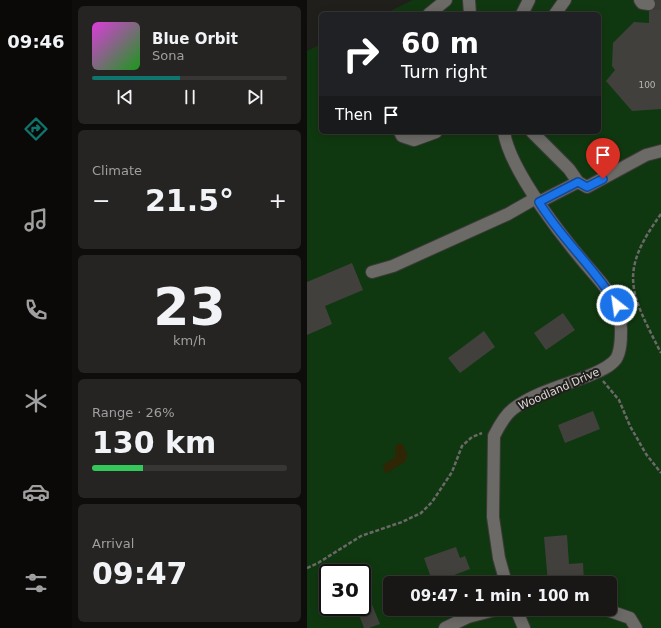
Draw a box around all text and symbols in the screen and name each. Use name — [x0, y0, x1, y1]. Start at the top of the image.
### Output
text: 60 m — [401, 27, 479, 60]
icon: right — [335, 28, 387, 80]
text: Blue Orbit — [152, 30, 238, 48]
text: 09:46 — [7, 31, 65, 52]
text: Sona — [152, 48, 184, 63]
text: Turn right — [401, 61, 487, 82]
house number: 100 — [638, 80, 656, 90]
icon: previous — [114, 86, 136, 108]
icon: pause — [179, 86, 201, 108]
icon: next — [244, 86, 266, 108]
icon: arrive — [380, 104, 402, 126]
text: Then — [335, 106, 372, 124]
icon: directions — [22, 115, 50, 143]
pin — [586, 138, 620, 179]
icon: arrive — [592, 144, 614, 166]
text: Climate — [92, 163, 142, 178]
text: 21.5° — [145, 183, 234, 218]
text: − — [92, 188, 110, 213]
text: + — [269, 188, 287, 213]
icon: music — [22, 206, 50, 234]
text: 23 — [153, 277, 226, 337]
position arrow — [596, 284, 638, 326]
icon: phone — [22, 296, 50, 324]
text: km/h — [173, 333, 206, 348]
street label: Woodland Drive — [517, 365, 602, 413]
icon: climate — [22, 387, 50, 415]
text: Range · 26% — [92, 405, 175, 420]
text: 130 km — [92, 425, 216, 460]
icon: car — [22, 478, 50, 506]
text: Arrival — [92, 536, 134, 551]
text: 09:47 — [92, 556, 188, 591]
speed limit sign: 30 — [319, 564, 371, 616]
icon: filters — [22, 569, 50, 597]
text: 09:47 · 1 min · 100 m — [410, 587, 590, 605]

